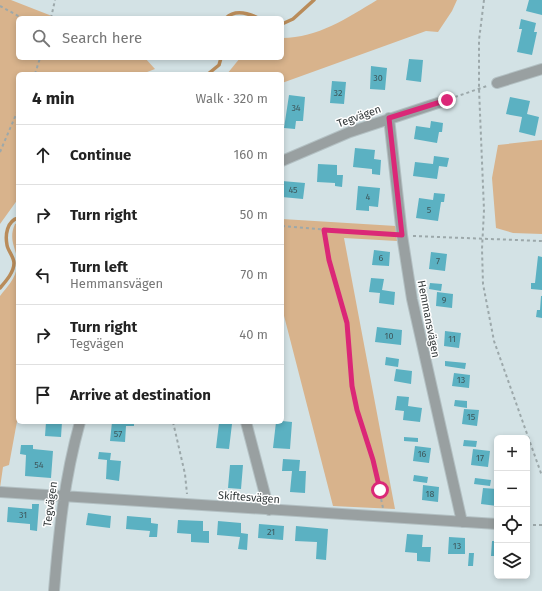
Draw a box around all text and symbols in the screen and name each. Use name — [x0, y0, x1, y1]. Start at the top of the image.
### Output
search box — [16, 16, 284, 60]
icon: search — [30, 27, 52, 49]
text: Search here — [62, 29, 142, 47]
house number: 30 — [373, 73, 383, 83]
text: 4 min — [32, 88, 75, 109]
house number: 32 — [334, 88, 342, 98]
text: Walk · 320 m — [196, 91, 268, 106]
route end — [438, 91, 456, 109]
house number: 34 — [291, 103, 301, 113]
street label: Tegvägen — [335, 103, 383, 130]
icon: ahead — [32, 144, 54, 166]
text: Continue — [70, 146, 131, 164]
text: 160 m — [234, 147, 268, 162]
house number: 45 — [288, 185, 298, 195]
house number: 4 — [366, 192, 371, 202]
icon: right — [32, 204, 54, 226]
house number: 5 — [427, 205, 432, 215]
text: Turn right — [70, 206, 137, 224]
text: 50 m — [240, 207, 268, 222]
house number: 6 — [379, 253, 384, 263]
house number: 7 — [436, 256, 440, 266]
text: Turn left — [70, 258, 128, 276]
icon: left — [32, 264, 54, 286]
text: 70 m — [241, 267, 268, 282]
text: Hemmansvägen — [70, 276, 163, 291]
street label: Hemmansvägen — [415, 279, 442, 359]
house number: 9 — [442, 295, 447, 305]
text: Turn right — [70, 318, 137, 336]
icon: right — [32, 324, 54, 346]
text: 40 m — [239, 327, 268, 342]
house number: 10 — [385, 331, 393, 341]
house number: 11 — [448, 334, 456, 344]
text: Tegvägen — [70, 336, 124, 351]
house number: 13 — [457, 375, 465, 385]
icon: arrive — [32, 384, 54, 406]
text: Arrive at destination — [70, 386, 211, 404]
house number: 15 — [467, 412, 476, 422]
house number: 57 — [114, 429, 122, 439]
map controls — [494, 435, 530, 579]
button: + — [494, 435, 530, 471]
house number: 16 — [418, 449, 427, 459]
house number: 17 — [476, 453, 484, 463]
house number: 54 — [34, 460, 44, 470]
button: − — [494, 471, 530, 507]
street label: Tegvägen — [41, 480, 60, 528]
route start — [371, 481, 389, 499]
street label: Skiftesvägen — [217, 489, 280, 506]
house number: 18 — [426, 489, 434, 499]
button: locate — [494, 507, 530, 543]
house number: 31 — [19, 510, 27, 520]
house number: 21 — [267, 527, 275, 537]
house number: 13 — [453, 541, 461, 551]
button: layers — [494, 543, 530, 579]

